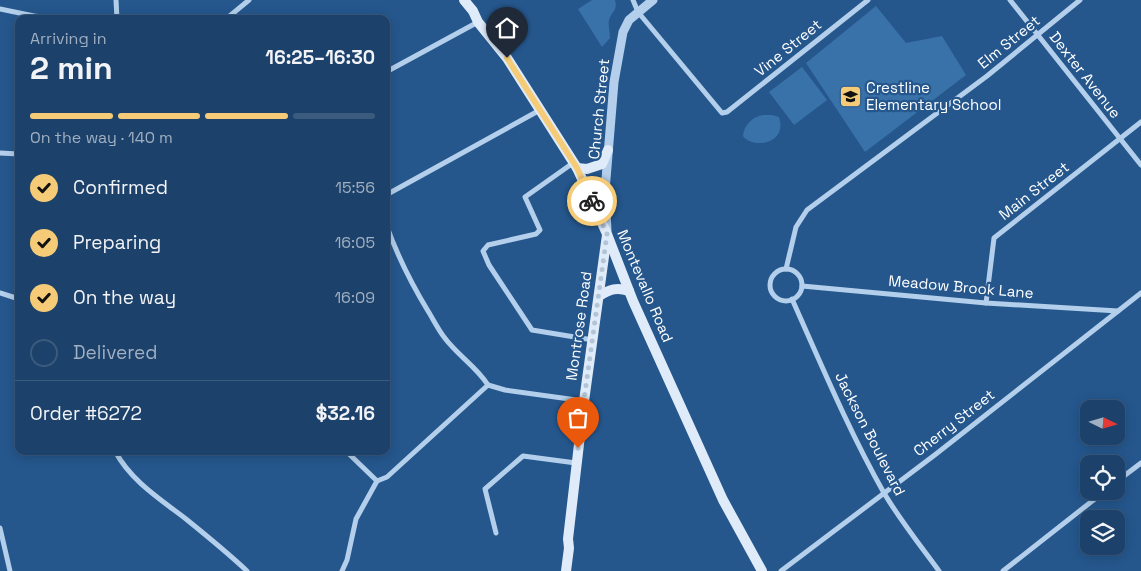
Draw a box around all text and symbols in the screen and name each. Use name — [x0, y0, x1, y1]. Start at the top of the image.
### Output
pin — [486, 7, 528, 58]
street label: Elm Street — [974, 11, 1044, 73]
icon: home — [493, 14, 521, 42]
street label: Vine Street — [750, 15, 825, 80]
street label: Dexter Avenue — [1046, 27, 1125, 122]
text: Arriving in — [30, 28, 107, 49]
text: 16:25–16:30 — [265, 45, 375, 70]
text: 2 min — [30, 48, 113, 88]
street label: Church Street — [584, 58, 613, 160]
place label: Crestline Elementary School — [866, 78, 1002, 114]
school or university icon: Crestline Elementary School — [838, 85, 862, 109]
text: On the way · 140 m — [30, 127, 173, 148]
street label: Main Street — [995, 157, 1073, 224]
icon: check — [30, 174, 58, 202]
text: Confirmed — [73, 175, 168, 200]
courier — [567, 176, 617, 226]
text: 15:56 — [335, 177, 375, 198]
icon: bike — [578, 187, 606, 215]
street label: Montevallo Road — [613, 227, 678, 345]
icon: check — [30, 229, 58, 257]
text: Preparing — [73, 230, 161, 255]
text: 16:05 — [335, 232, 375, 253]
street label: Montrose Road — [561, 270, 596, 382]
street label: Meadow Brook Lane — [888, 271, 1035, 302]
icon: check — [30, 284, 58, 312]
text: On the way — [73, 285, 176, 310]
text: 16:09 — [334, 287, 375, 308]
text: Delivered — [73, 340, 158, 365]
street label: Jackson Boulevard — [831, 369, 910, 499]
street label: Cherry Street — [909, 385, 998, 460]
pin — [557, 397, 599, 448]
north arrow — [1080, 400, 1125, 445]
map controls — [1080, 400, 1125, 555]
text: Order #6272 — [30, 401, 142, 426]
text: $32.16 — [316, 401, 375, 426]
icon: bag — [564, 404, 592, 432]
button: locate — [1080, 455, 1125, 500]
button: layers — [1080, 510, 1125, 555]

